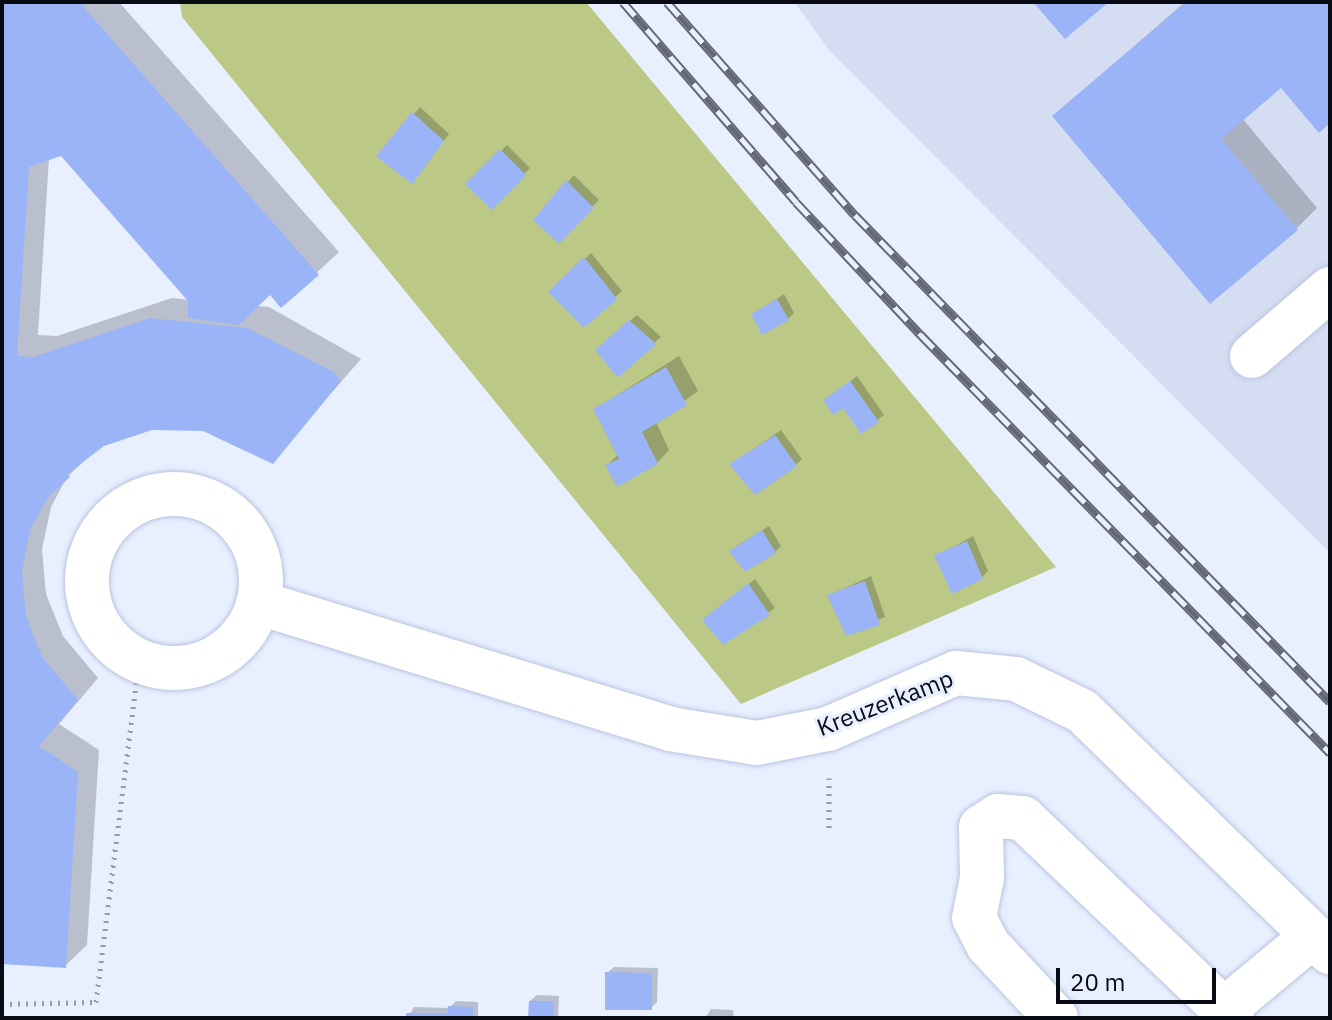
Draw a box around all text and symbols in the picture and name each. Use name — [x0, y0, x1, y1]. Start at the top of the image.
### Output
street label: Kreuzerkamp — [813, 664, 957, 742]
scale bar — [1060, 952, 1220, 1002]
text: 20 m — [1070, 966, 1125, 998]

